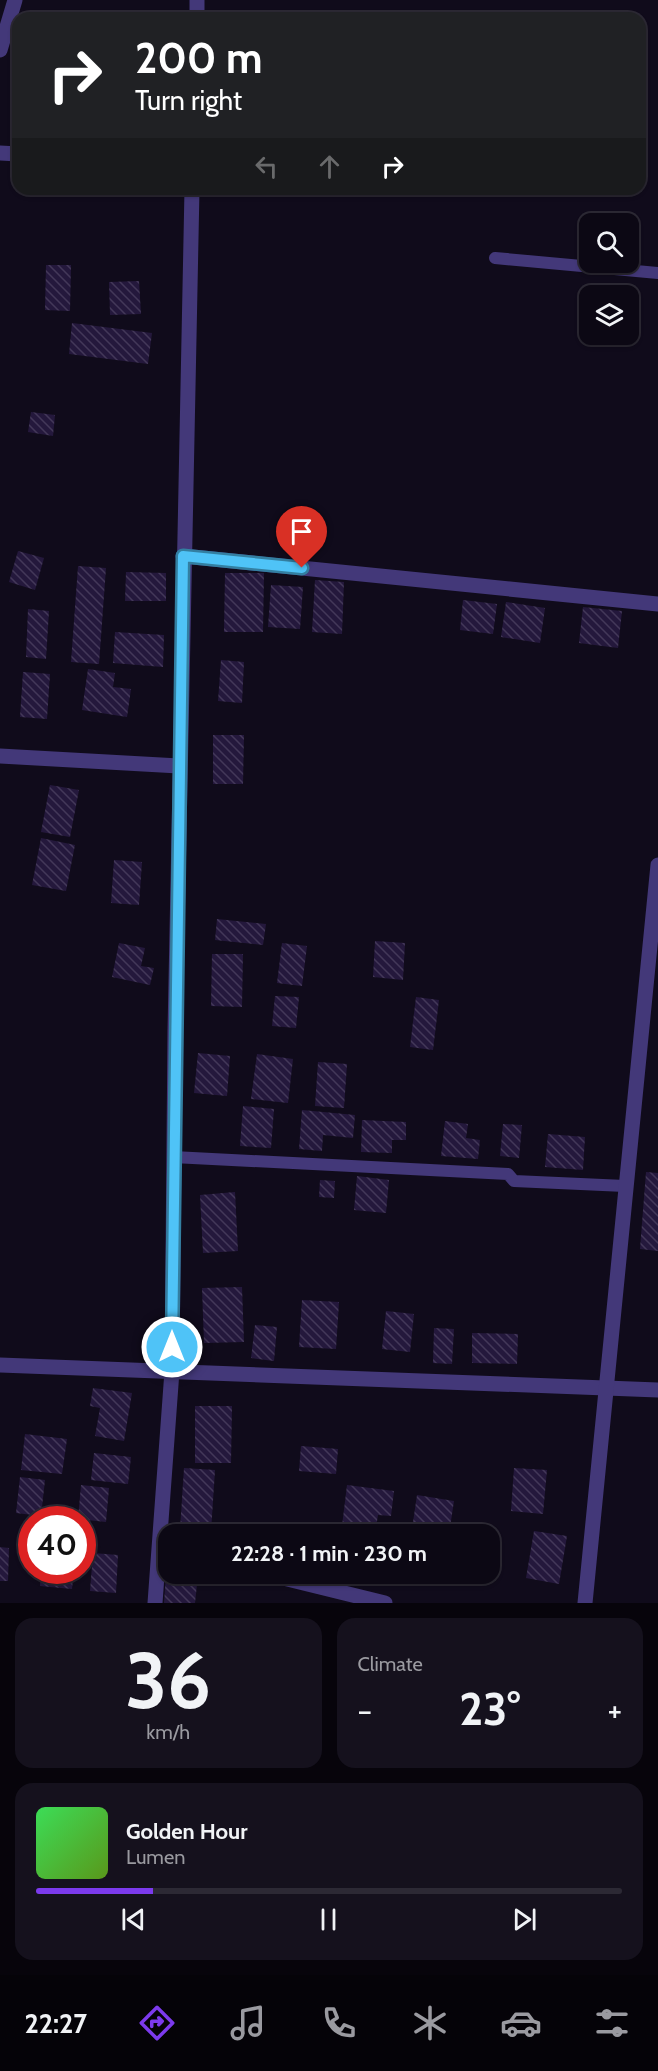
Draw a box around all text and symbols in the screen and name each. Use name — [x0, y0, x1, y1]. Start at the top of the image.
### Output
text: 200 m — [135, 32, 262, 84]
icon: right — [36, 36, 114, 114]
text: Turn right — [135, 84, 242, 117]
icon: left — [250, 150, 283, 183]
icon: ahead — [313, 150, 346, 183]
icon: right — [376, 150, 409, 183]
map controls — [579, 213, 639, 345]
button: search — [579, 213, 639, 273]
button: layers — [579, 285, 639, 345]
pin — [276, 506, 327, 568]
icon: arrive — [285, 515, 318, 548]
position arrow — [140, 1315, 204, 1379]
speed limit sign: 40 — [18, 1506, 96, 1584]
text: 22:28 · 1 min · 230 m — [231, 1540, 427, 1567]
text: 36 — [125, 1633, 211, 1728]
text: Climate — [358, 1652, 423, 1676]
text: 23° — [459, 1682, 520, 1736]
text: − — [358, 1690, 372, 1730]
text: + — [607, 1690, 622, 1730]
text: km/h — [146, 1720, 190, 1744]
text: Golden Hour — [126, 1818, 247, 1845]
text: Lumen — [126, 1845, 185, 1869]
icon: previous — [117, 1903, 150, 1936]
icon: pause — [312, 1903, 345, 1936]
icon: next — [508, 1903, 541, 1936]
icon: directions — [136, 2002, 178, 2044]
icon: music — [227, 2002, 269, 2044]
icon: phone — [318, 2002, 360, 2044]
icon: climate — [409, 2002, 451, 2044]
icon: car — [500, 2002, 542, 2044]
icon: filters — [591, 2002, 633, 2044]
text: 22:27 — [25, 2007, 87, 2040]

